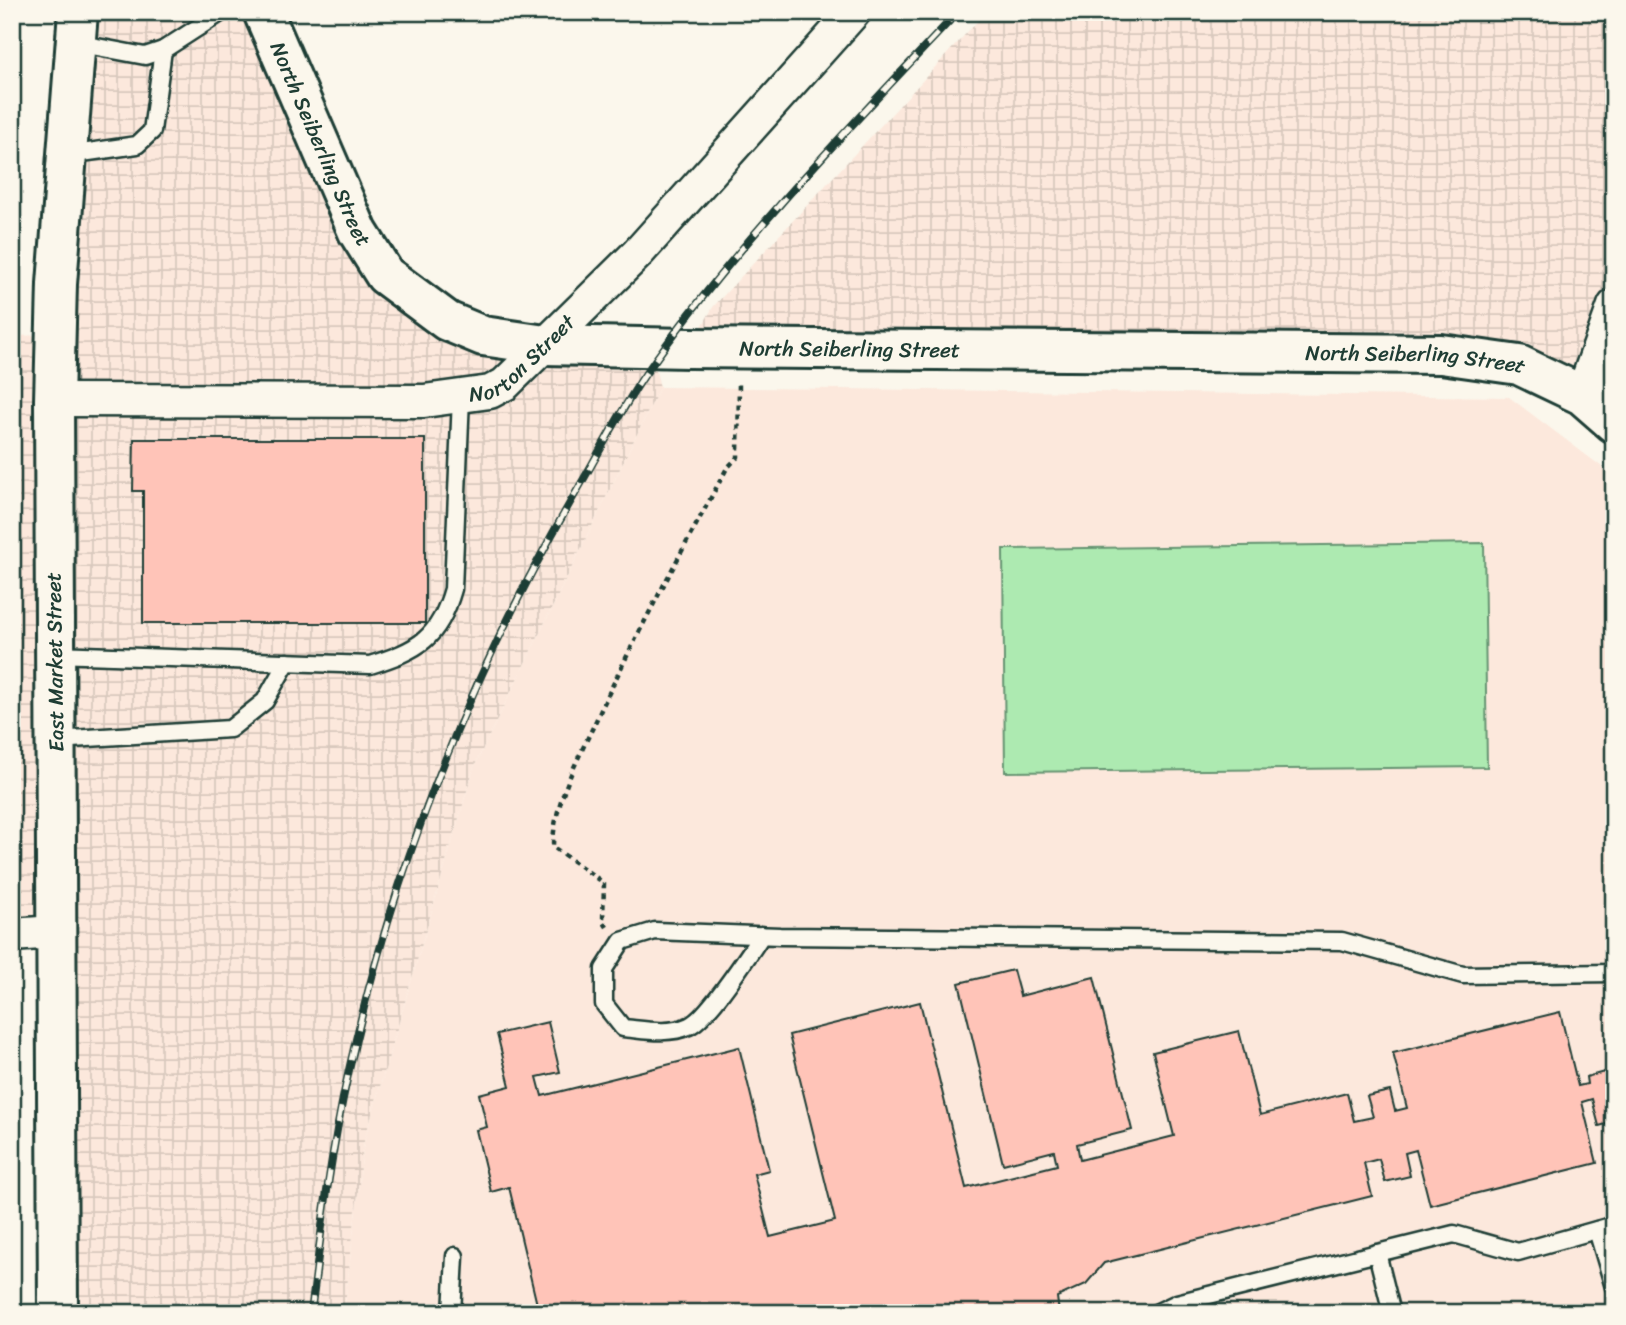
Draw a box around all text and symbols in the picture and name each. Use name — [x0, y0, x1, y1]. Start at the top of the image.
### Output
street label: North Seiberling Street — [259, 35, 382, 255]
street label: Norton Street — [467, 304, 586, 414]
street label: North Seiberling Street — [739, 329, 960, 369]
street label: North Seiberling Street — [1305, 334, 1533, 385]
street label: East Market Street — [34, 572, 76, 752]

